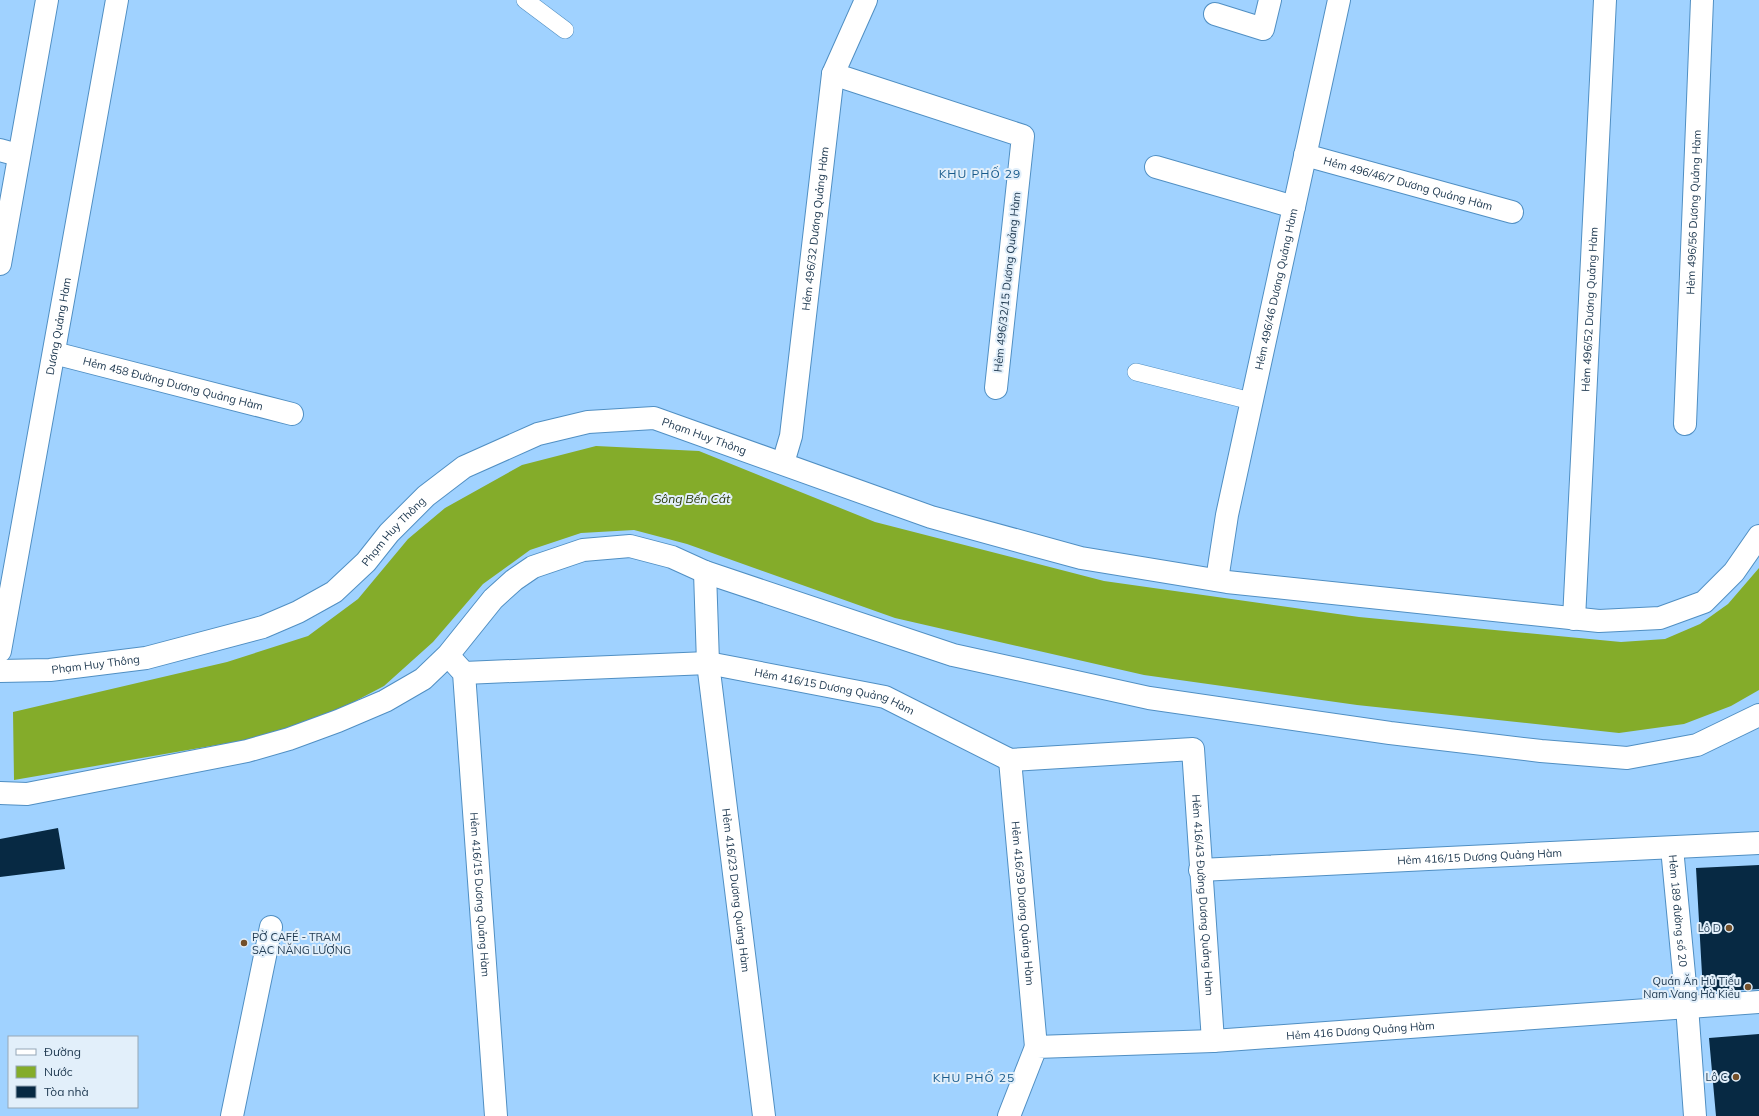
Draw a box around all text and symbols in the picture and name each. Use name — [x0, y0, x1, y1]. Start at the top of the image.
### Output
street label: Hẻm 496/56 Dương Quảng Hàm — [1683, 129, 1704, 295]
street label: Hẻm 496/32 Dương Quảng Hàm — [799, 146, 832, 311]
street label: Hẻm 496/46/7 Dương Quảng Hàm — [1322, 153, 1494, 213]
district label: KHU PHỐ 29 — [939, 166, 1021, 181]
street label: Hẻm 496/32/15 Dương Quảng Hàm — [991, 191, 1023, 373]
street label: Hẻm 496/46 Dương Quảng Hàm — [1252, 207, 1301, 371]
street label: Hẻm 496/52 Dương Quảng Hàm — [1578, 227, 1601, 392]
street label: Dương Quảng Hàm — [43, 276, 74, 376]
street label: Hẻm 458 Đường Dương Quảng Hàm — [82, 354, 265, 413]
street label: Phạm Huy Thông — [660, 414, 748, 457]
water label: Sông Bến Cát — [654, 491, 731, 506]
street label: Phạm Huy Thông — [358, 494, 428, 569]
street label: Phạm Huy Thông — [51, 652, 141, 677]
street label: Hẻm 416/15 Dương Quảng Hàm — [753, 665, 917, 718]
street label: Hẻm 416/43 Đường Dương Quảng Hàm — [1189, 794, 1217, 996]
street label: Hẻm 416/23 Dương Quảng Hàm — [719, 807, 753, 973]
street label: Hẻm 416/15 Dương Quảng Hàm — [467, 812, 493, 977]
street label: Hẻm 416/39 Dương Quảng Hàm — [1009, 821, 1037, 986]
street label: Hẻm 416/15 Dương Quảng Hàm — [1397, 846, 1562, 867]
street label: Hẻm 189 đường số 20 — [1666, 854, 1690, 968]
place label: Lô D — [1698, 921, 1721, 935]
marker: Lô D — [1724, 923, 1734, 933]
place label: PỜ CAFÉ - TRẠM SẠC NĂNG LƯỢNG — [252, 930, 351, 957]
marker: PỜ CAFÉ - TRẠM SẠC NĂNG LƯỢNG — [239, 938, 249, 948]
place label: Quán Ăn Hủ Tiếu Nam Vang Hà Kiều — [1643, 973, 1740, 1001]
marker: Quán Ăn Hủ Tiếu Nam Vang Hà Kiều — [1743, 982, 1753, 992]
street label: Hẻm 416 Dương Quảng Hàm — [1286, 1018, 1435, 1043]
legend — [8, 1036, 138, 1108]
text: Đường — [44, 1044, 81, 1059]
text: Nước — [44, 1064, 73, 1079]
district label: KHU PHỐ 25 — [933, 1070, 1015, 1085]
place label: Lô C — [1705, 1070, 1728, 1084]
marker: Lô C — [1731, 1072, 1741, 1082]
text: Tòa nhà — [44, 1084, 89, 1099]

